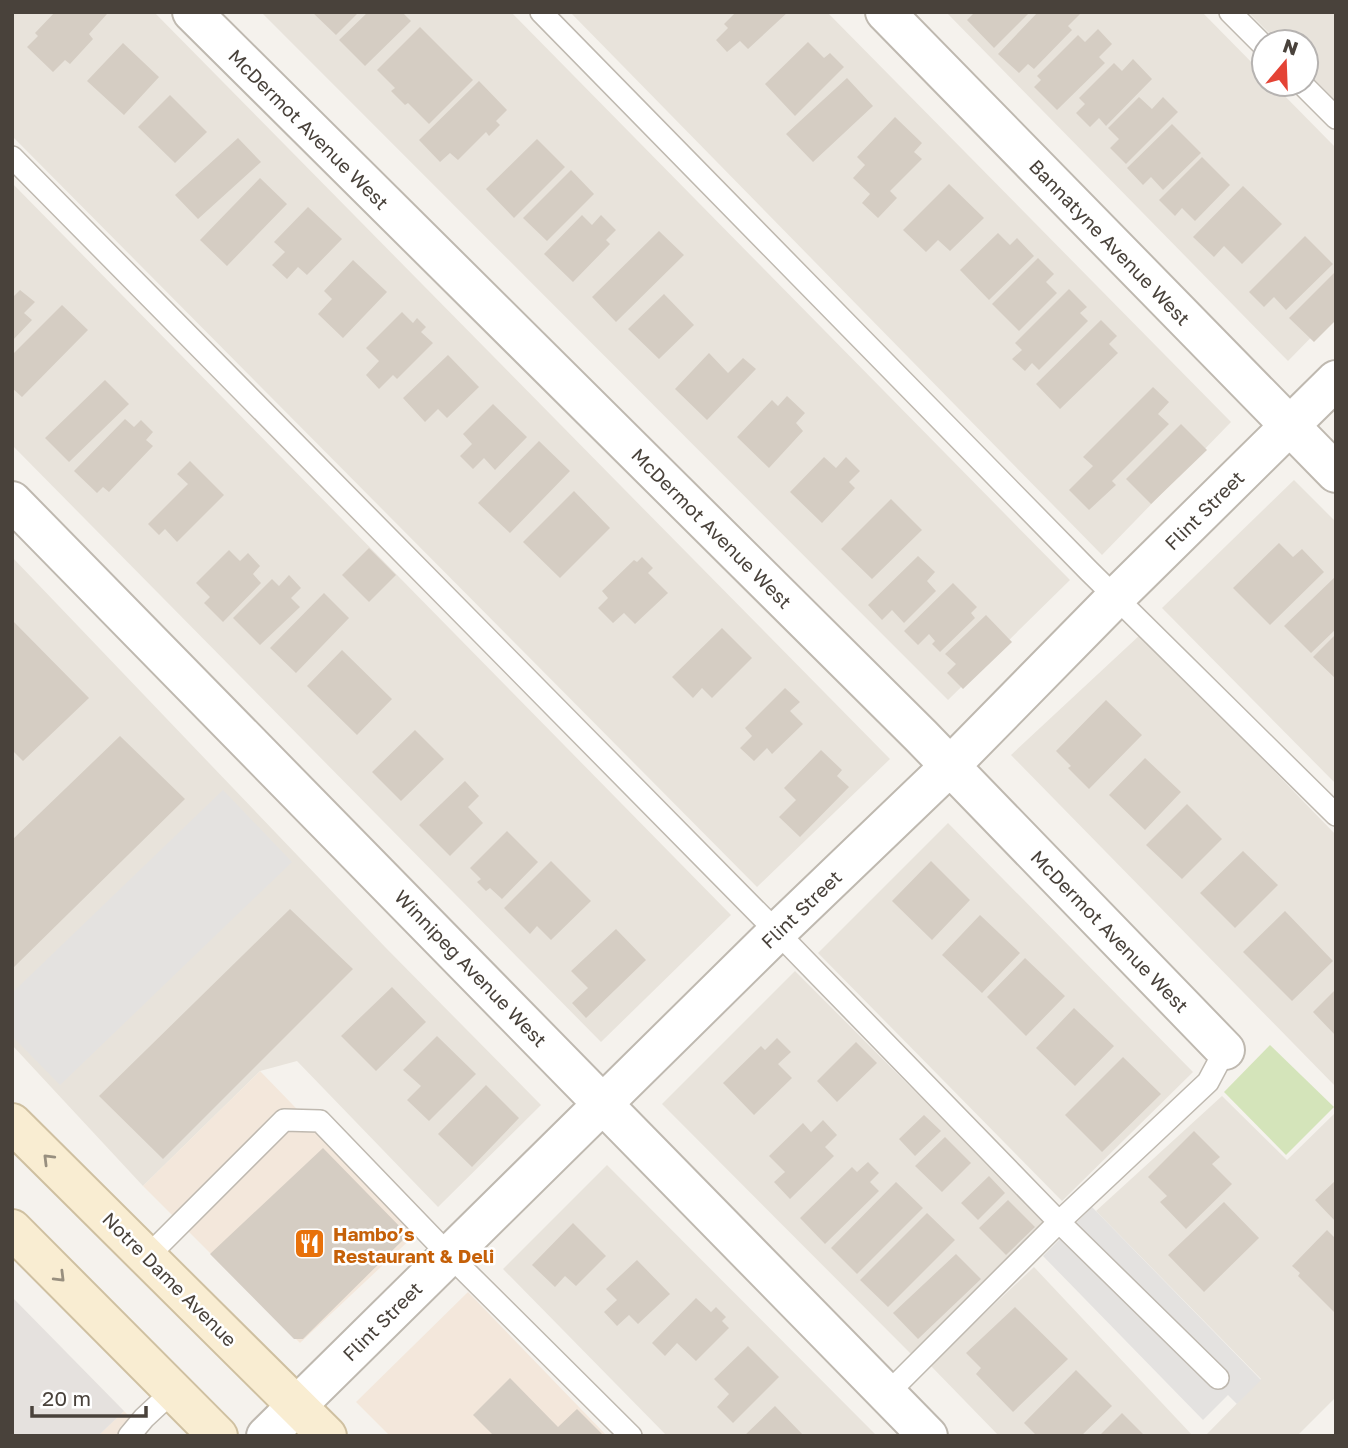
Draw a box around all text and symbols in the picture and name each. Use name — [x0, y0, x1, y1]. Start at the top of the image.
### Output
north arrow — [1250, 28, 1320, 98]
text: N — [1280, 33, 1301, 60]
street label: McDermot Avenue West — [224, 44, 394, 214]
street label: Bannatyne Avenue West — [1025, 154, 1195, 330]
street label: McDermot Avenue West — [627, 443, 797, 613]
street label: Flint Street — [1160, 466, 1248, 554]
street label: McDermot Avenue West — [1026, 845, 1194, 1017]
street label: Flint Street — [756, 865, 846, 953]
street label: Winnipeg Avenue West — [390, 885, 552, 1051]
one-way arrow — [43, 1154, 56, 1167]
street label: Notre Dame Avenue — [98, 1207, 242, 1351]
place label: Hambo’s Restaurant & Deli — [333, 1222, 494, 1267]
restaurant icon: Hambo’s Restaurant & Deli — [293, 1227, 327, 1261]
one-way arrow — [52, 1269, 65, 1282]
street label: Flint Street — [338, 1277, 426, 1365]
scale bar — [32, 1374, 145, 1418]
text: 20 m — [42, 1385, 91, 1411]

